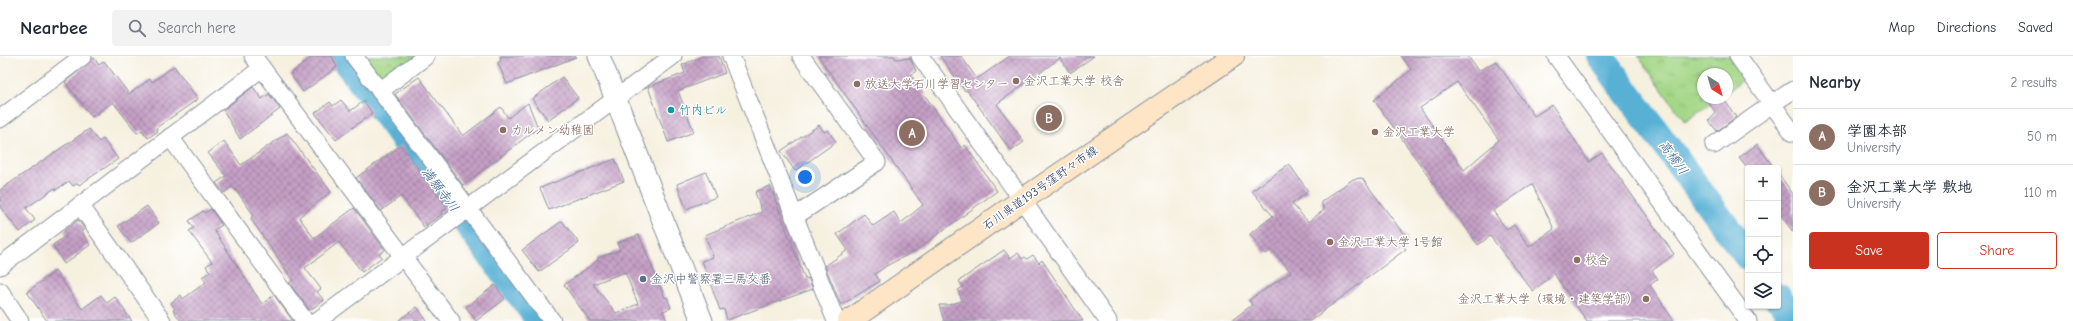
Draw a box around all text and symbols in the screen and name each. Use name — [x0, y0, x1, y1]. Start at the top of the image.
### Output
search box — [112, 10, 392, 46]
text: Nearbee — [20, 17, 88, 39]
icon: search — [126, 17, 148, 39]
text: Search here — [158, 19, 236, 37]
text: Map — [1888, 19, 1915, 36]
text: Directions — [1937, 19, 1996, 36]
text: Saved — [2018, 19, 2053, 36]
north arrow — [1697, 68, 1733, 104]
text: Nearby — [1809, 73, 1860, 92]
place label: 金沢工業大学 校舎 — [1024, 74, 1124, 88]
text: 2 results — [2010, 75, 2057, 90]
marker: 金沢工業大学 校舎 — [1011, 76, 1021, 86]
place label: 放送大学石川学習センター — [865, 77, 1009, 91]
marker: 放送大学石川学習センター — [852, 79, 862, 89]
place label: 竹内ビル — [679, 103, 727, 117]
pin: B — [1036, 103, 1062, 133]
marker: 竹内ビル — [666, 105, 676, 115]
pin: A — [899, 118, 925, 148]
text: 学園本部 — [1847, 122, 1907, 140]
place label: カルメン幼稚園 — [511, 123, 595, 137]
marker: カルメン幼稚園 — [498, 125, 508, 135]
place label: 金沢工業大学 — [1383, 125, 1455, 139]
marker: 金沢工業大学 — [1370, 127, 1380, 137]
text: A — [1818, 129, 1826, 144]
text: 50 m — [2027, 129, 2057, 144]
water label: 高橋川 — [1656, 137, 1691, 177]
text: University — [1847, 140, 1901, 155]
street label: 石川県道193号窪野々市線 — [980, 143, 1100, 233]
water label: 満願寺川 — [419, 164, 462, 215]
map controls — [1745, 165, 1781, 309]
button: + — [1745, 165, 1781, 201]
your location — [795, 167, 815, 187]
text: 金沢工業大学 敷地 — [1847, 178, 1972, 196]
text: B — [1818, 185, 1826, 200]
text: 110 m — [2024, 185, 2057, 200]
text: University — [1847, 196, 1901, 211]
button: − — [1745, 201, 1781, 237]
button: Save — [1809, 232, 1929, 269]
button: Share — [1937, 232, 2057, 269]
place label: 金沢工業大学 1号館 — [1338, 235, 1443, 249]
marker: 金沢工業大学 1号館 — [1325, 237, 1335, 247]
button: locate — [1745, 237, 1781, 273]
place label: 校舎 — [1585, 253, 1609, 267]
marker: 校舎 — [1572, 255, 1582, 265]
place label: 金沢中警察署三馬交番 — [651, 272, 771, 286]
button: layers — [1745, 273, 1781, 309]
marker: 金沢中警察署三馬交番 — [638, 274, 648, 284]
place label: 金沢工業大学（環境・建築学部） — [1458, 292, 1638, 306]
marker: 金沢工業大学（環境・建築学部） — [1641, 294, 1651, 304]

